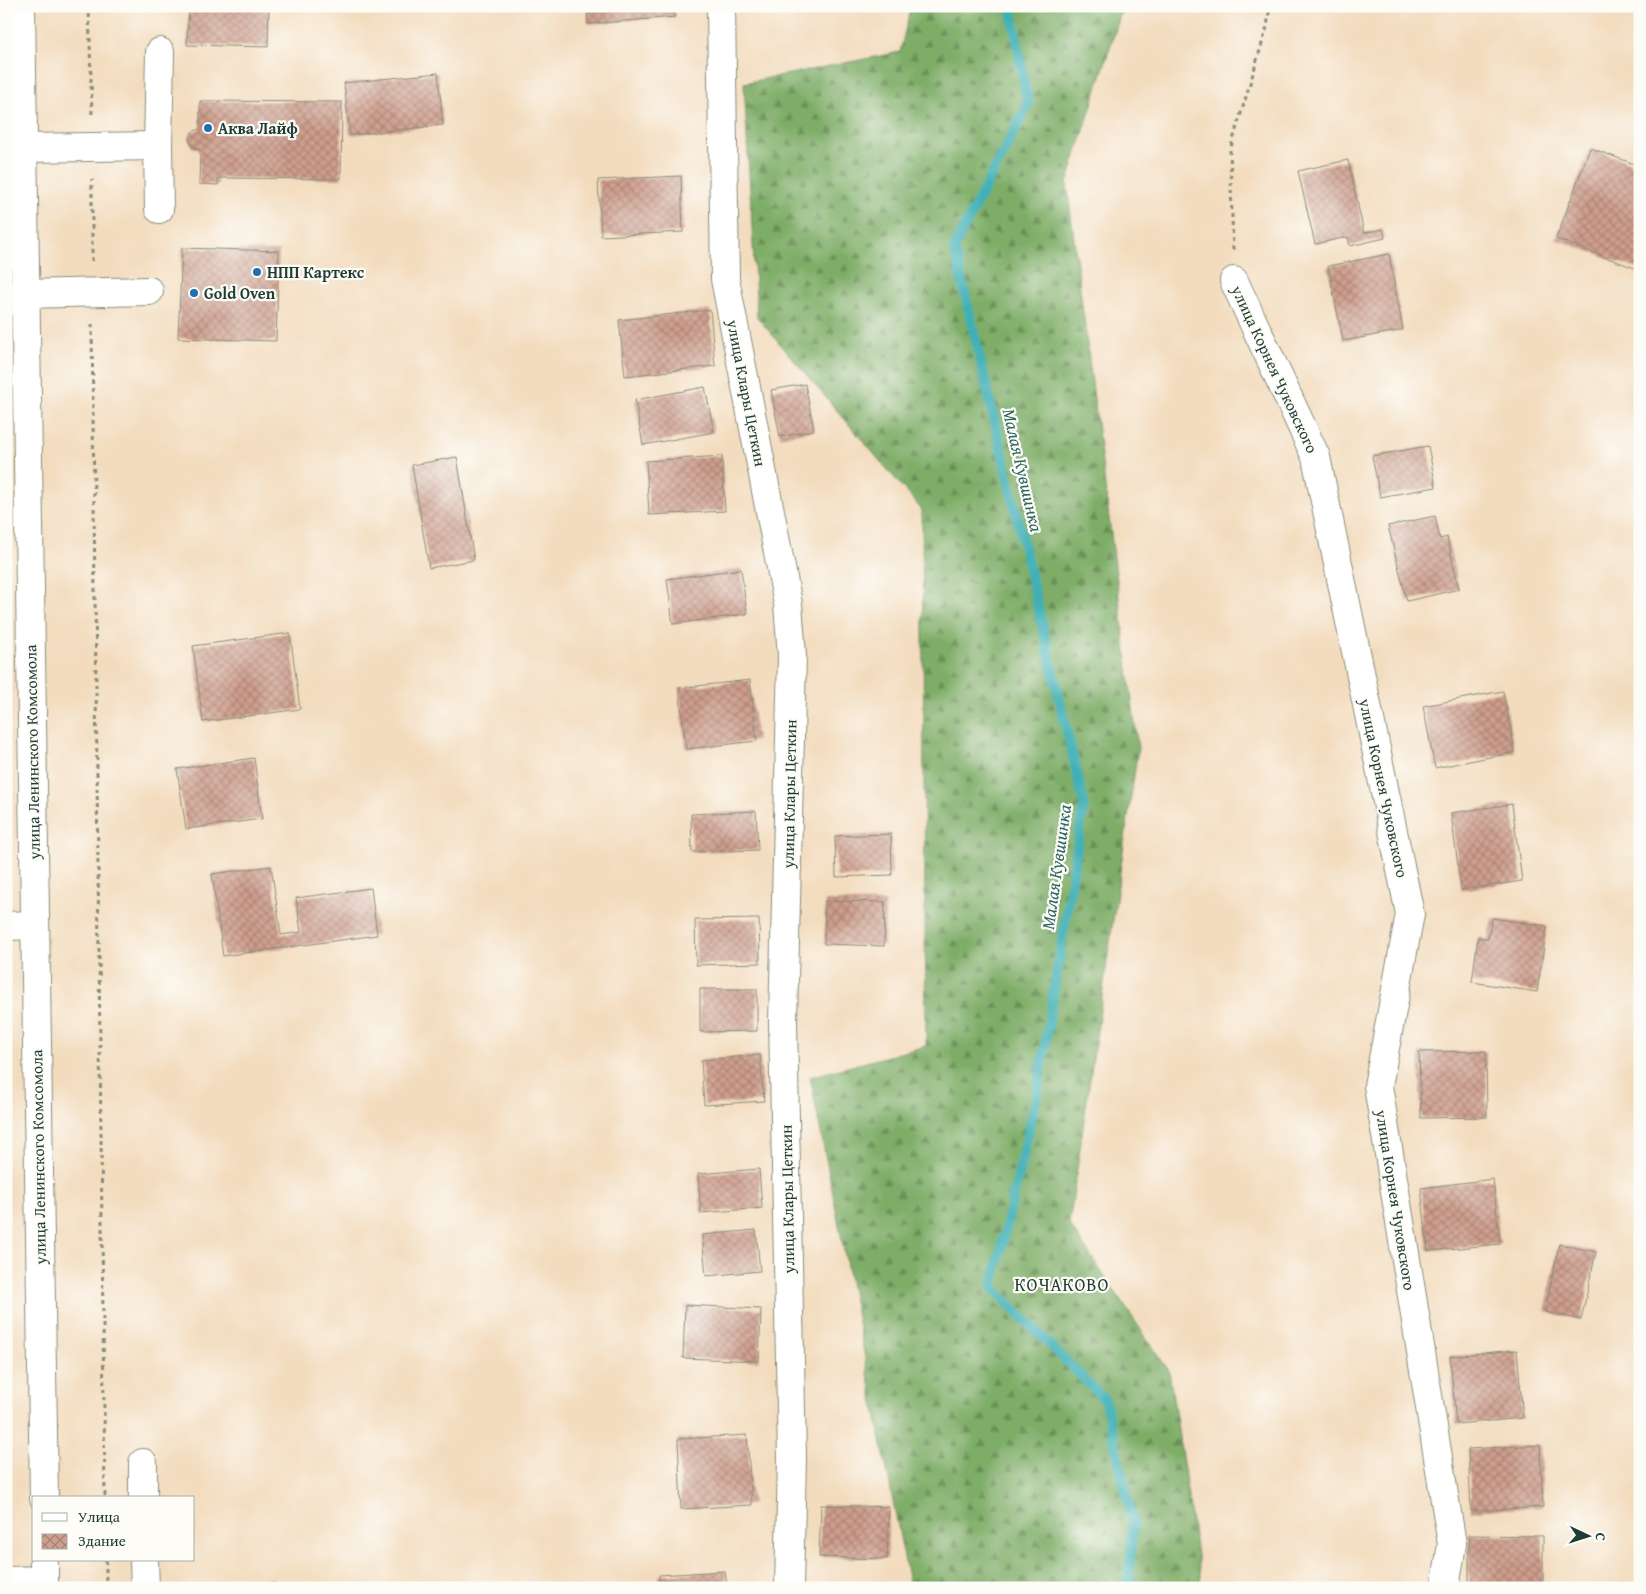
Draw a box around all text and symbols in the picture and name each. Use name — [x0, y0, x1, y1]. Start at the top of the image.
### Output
place label: Аква Лайф — [218, 116, 298, 140]
marker: Аква Лайф — [202, 122, 214, 134]
place label: НПП Картекс — [267, 260, 365, 284]
marker: НПП Картекс — [251, 266, 263, 278]
street label: улица Корнея Чуковского — [1225, 280, 1324, 457]
place label: Gold Oven — [204, 281, 276, 305]
marker: Gold Oven — [188, 287, 200, 299]
street label: улица Клары Цеткин — [721, 317, 773, 468]
water label: Малая Кувшинка — [996, 406, 1050, 535]
street label: улица Ленинского Комсомола — [18, 644, 46, 861]
street label: улица Корнея Чуковского — [1353, 695, 1415, 880]
street label: улица Клары Цеткин — [776, 719, 802, 870]
water label: Малая Кувшинка — [1034, 802, 1078, 931]
street label: улица Ленинского Комсомола — [24, 1049, 52, 1266]
street label: улица Корнея Чуковского — [1370, 1107, 1422, 1292]
street label: улица Клары Цеткин — [774, 1124, 800, 1275]
district label: КОЧАКОВО — [1014, 1271, 1110, 1298]
legend — [32, 1496, 195, 1562]
text: Улица — [78, 1506, 121, 1527]
north arrow — [1564, 1512, 1614, 1562]
text: Здание — [78, 1530, 126, 1551]
text: С — [1591, 1532, 1611, 1542]

